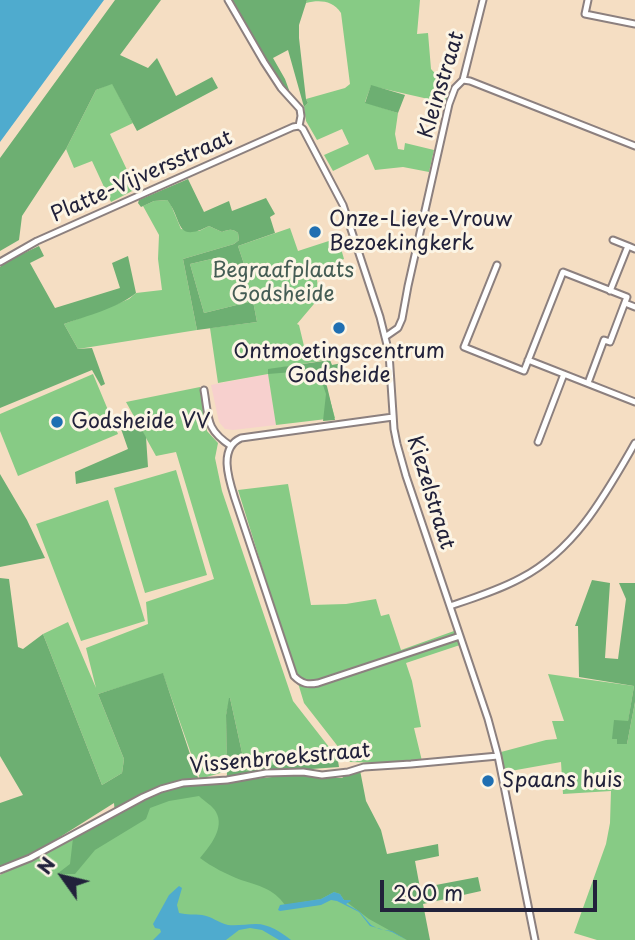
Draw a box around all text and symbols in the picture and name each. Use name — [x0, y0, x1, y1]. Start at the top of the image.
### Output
street label: Kleinstraat — [414, 29, 470, 141]
street label: Platte-Vijversstraat — [47, 126, 237, 228]
place label: Onze-Lieve-Vrouw Bezoekingkerk — [329, 207, 512, 257]
marker: Onze-Lieve-Vrouw Bezoekingkerk — [307, 224, 323, 240]
park label: Begraafplaats Godsheide — [212, 258, 354, 308]
marker: Ontmoetingscentrum Godsheide — [331, 320, 347, 336]
place label: Ontmoetingscentrum Godsheide — [233, 339, 445, 389]
place label: Godsheide VV — [71, 409, 210, 435]
marker: Godsheide VV — [49, 414, 65, 430]
street label: Kiezelstraat — [401, 433, 459, 553]
street label: Vissenbroekstraat — [189, 739, 371, 779]
place label: Spaans huis — [502, 768, 622, 794]
marker: Spaans huis — [480, 773, 496, 789]
north arrow — [28, 842, 98, 912]
text: N — [30, 851, 61, 879]
scale bar — [383, 866, 600, 910]
text: 200 m — [393, 876, 463, 908]

